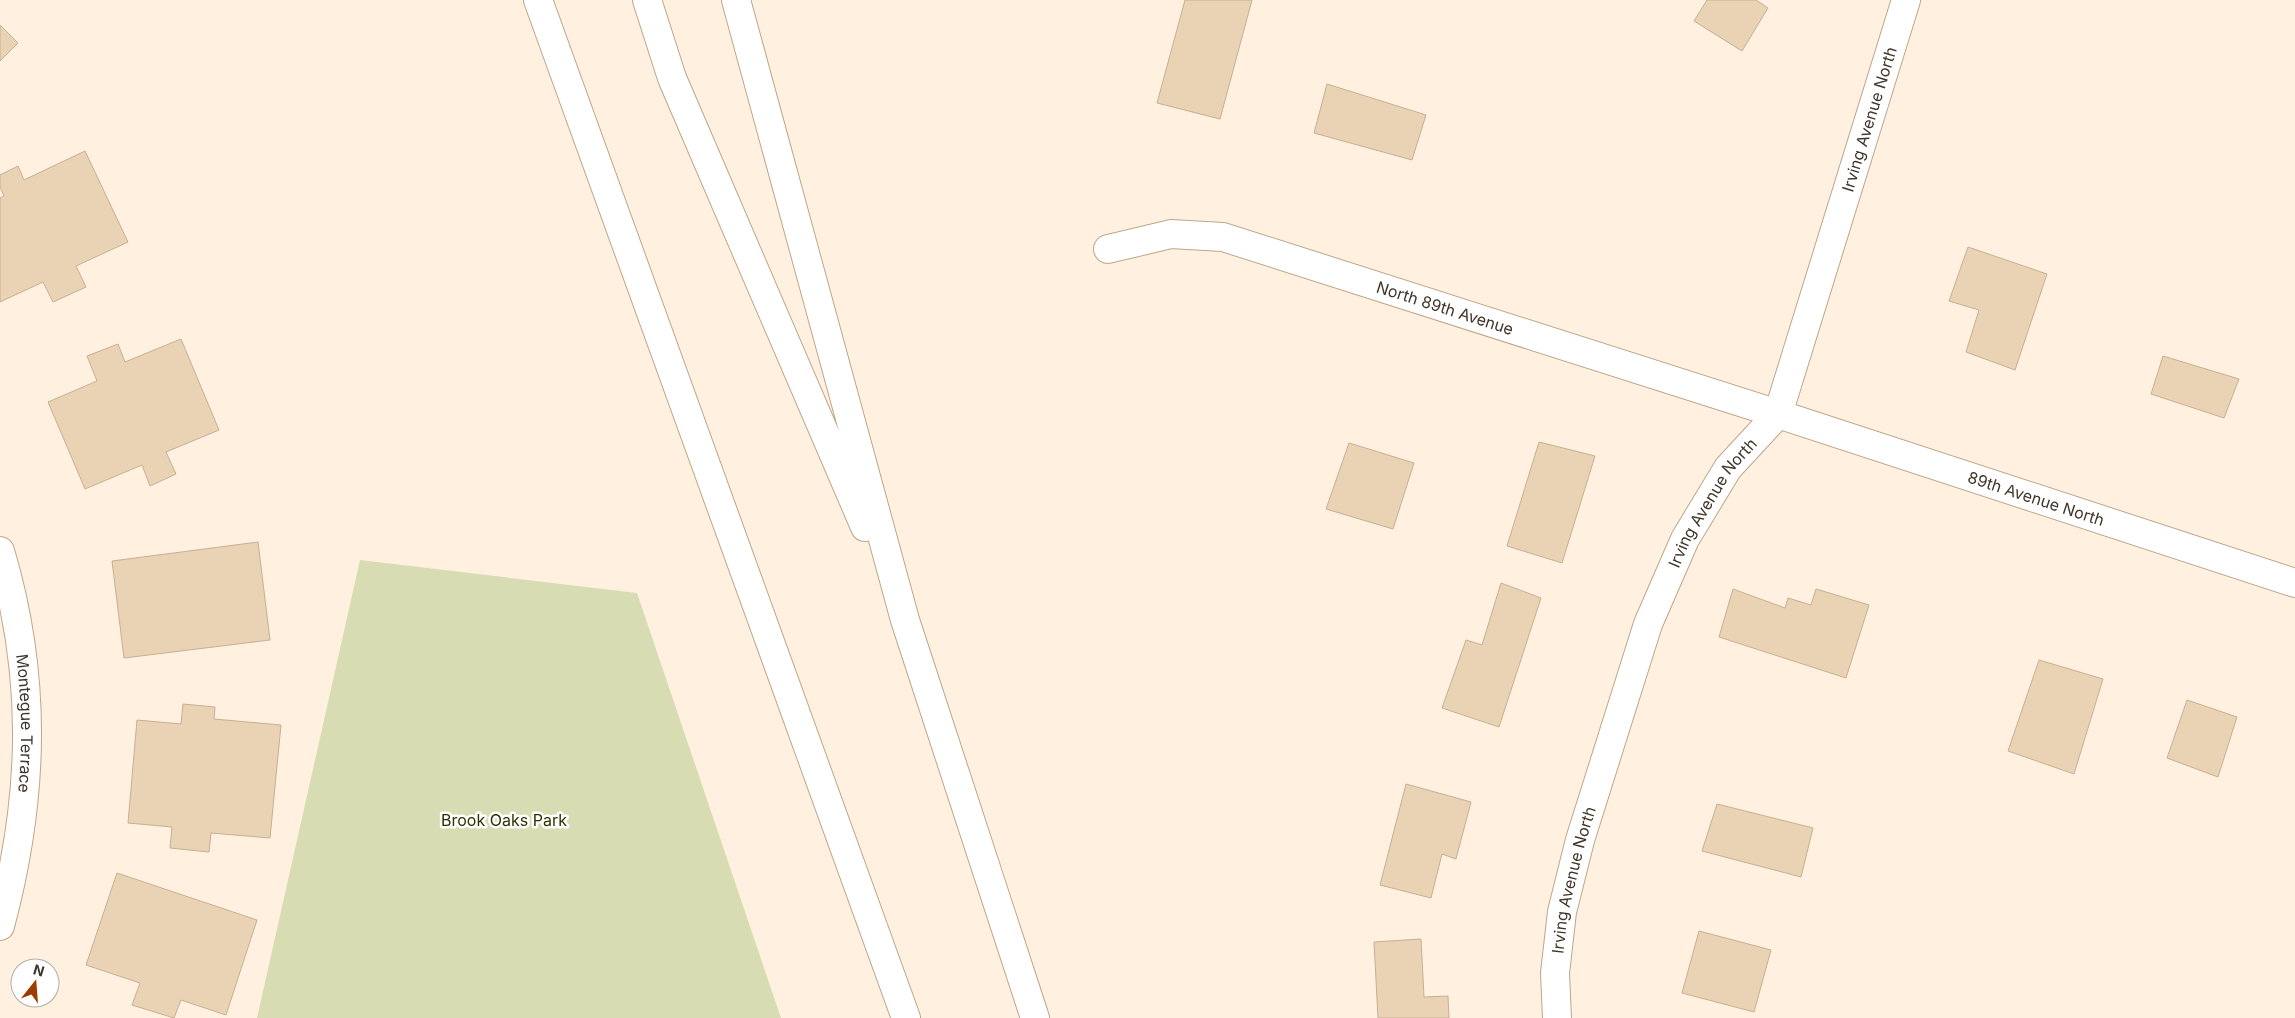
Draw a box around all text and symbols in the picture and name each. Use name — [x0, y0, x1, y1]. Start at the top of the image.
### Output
street label: Irving Avenue North — [1837, 44, 1901, 194]
street label: North 89th Avenue — [1374, 277, 1516, 339]
street label: Irving Avenue North — [1664, 434, 1761, 571]
street label: 89th Avenue North — [1965, 467, 2107, 530]
street label: Montegue Terrace — [12, 653, 37, 794]
street label: Irving Avenue North — [1547, 804, 1600, 955]
park label: Brook Oaks Park — [441, 810, 567, 830]
north arrow — [10, 958, 60, 1008]
text: N — [31, 960, 47, 980]

